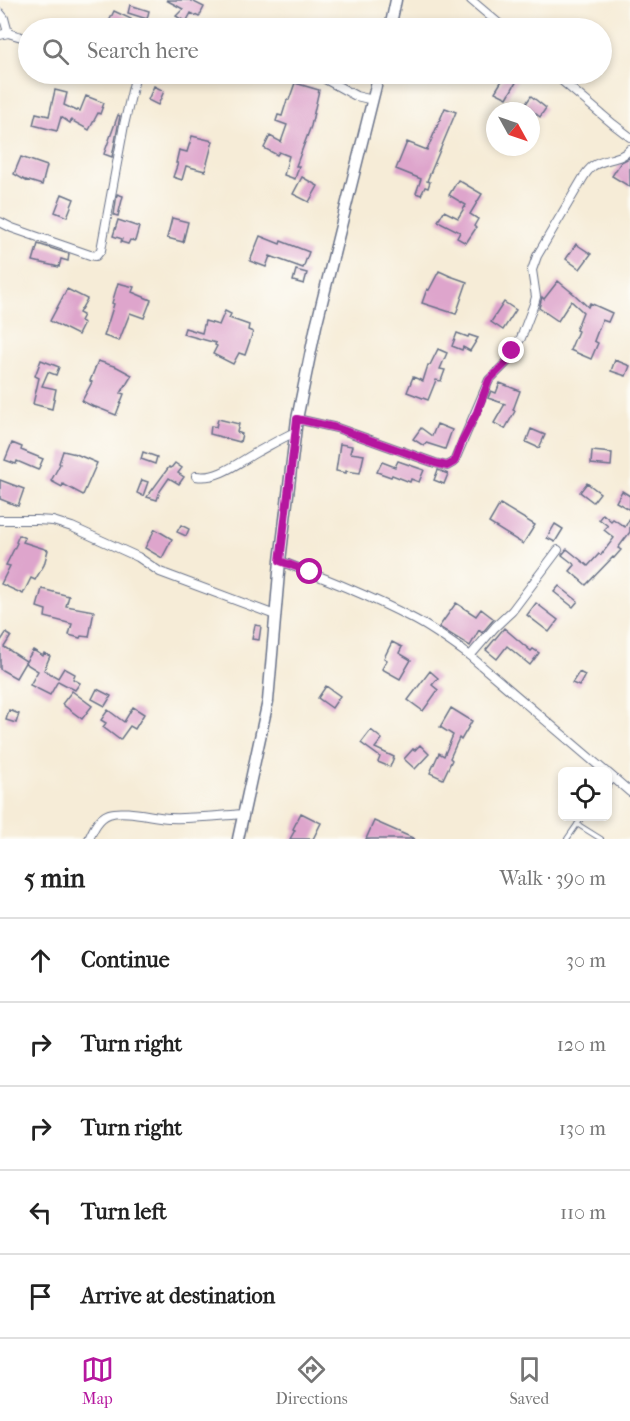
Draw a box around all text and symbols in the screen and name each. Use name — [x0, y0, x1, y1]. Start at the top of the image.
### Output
search box — [18, 18, 612, 84]
icon: search — [39, 35, 72, 68]
text: Search here — [87, 38, 199, 64]
north arrow — [486, 102, 540, 156]
route end — [498, 337, 524, 363]
route start — [296, 558, 322, 584]
map controls — [558, 767, 612, 821]
button: locate — [558, 767, 612, 821]
text: 5 min — [24, 863, 85, 894]
text: Walk · 390 m — [499, 867, 606, 890]
icon: ahead — [24, 944, 57, 977]
text: Continue — [81, 947, 170, 973]
text: 30 m — [566, 949, 606, 972]
icon: right — [24, 1028, 57, 1061]
text: Turn right — [81, 1031, 182, 1057]
text: 120 m — [557, 1033, 606, 1056]
icon: right — [24, 1112, 57, 1145]
text: Turn right — [81, 1115, 182, 1141]
text: 130 m — [559, 1117, 606, 1140]
icon: left — [24, 1196, 57, 1229]
text: Turn left — [81, 1199, 167, 1225]
text: 110 m — [560, 1201, 606, 1224]
icon: arrive — [24, 1280, 57, 1313]
text: Arrive at destination — [81, 1283, 275, 1309]
tab: Map — [81, 1353, 114, 1408]
tab: Directions — [276, 1353, 348, 1408]
tab: Saved — [509, 1353, 549, 1408]

